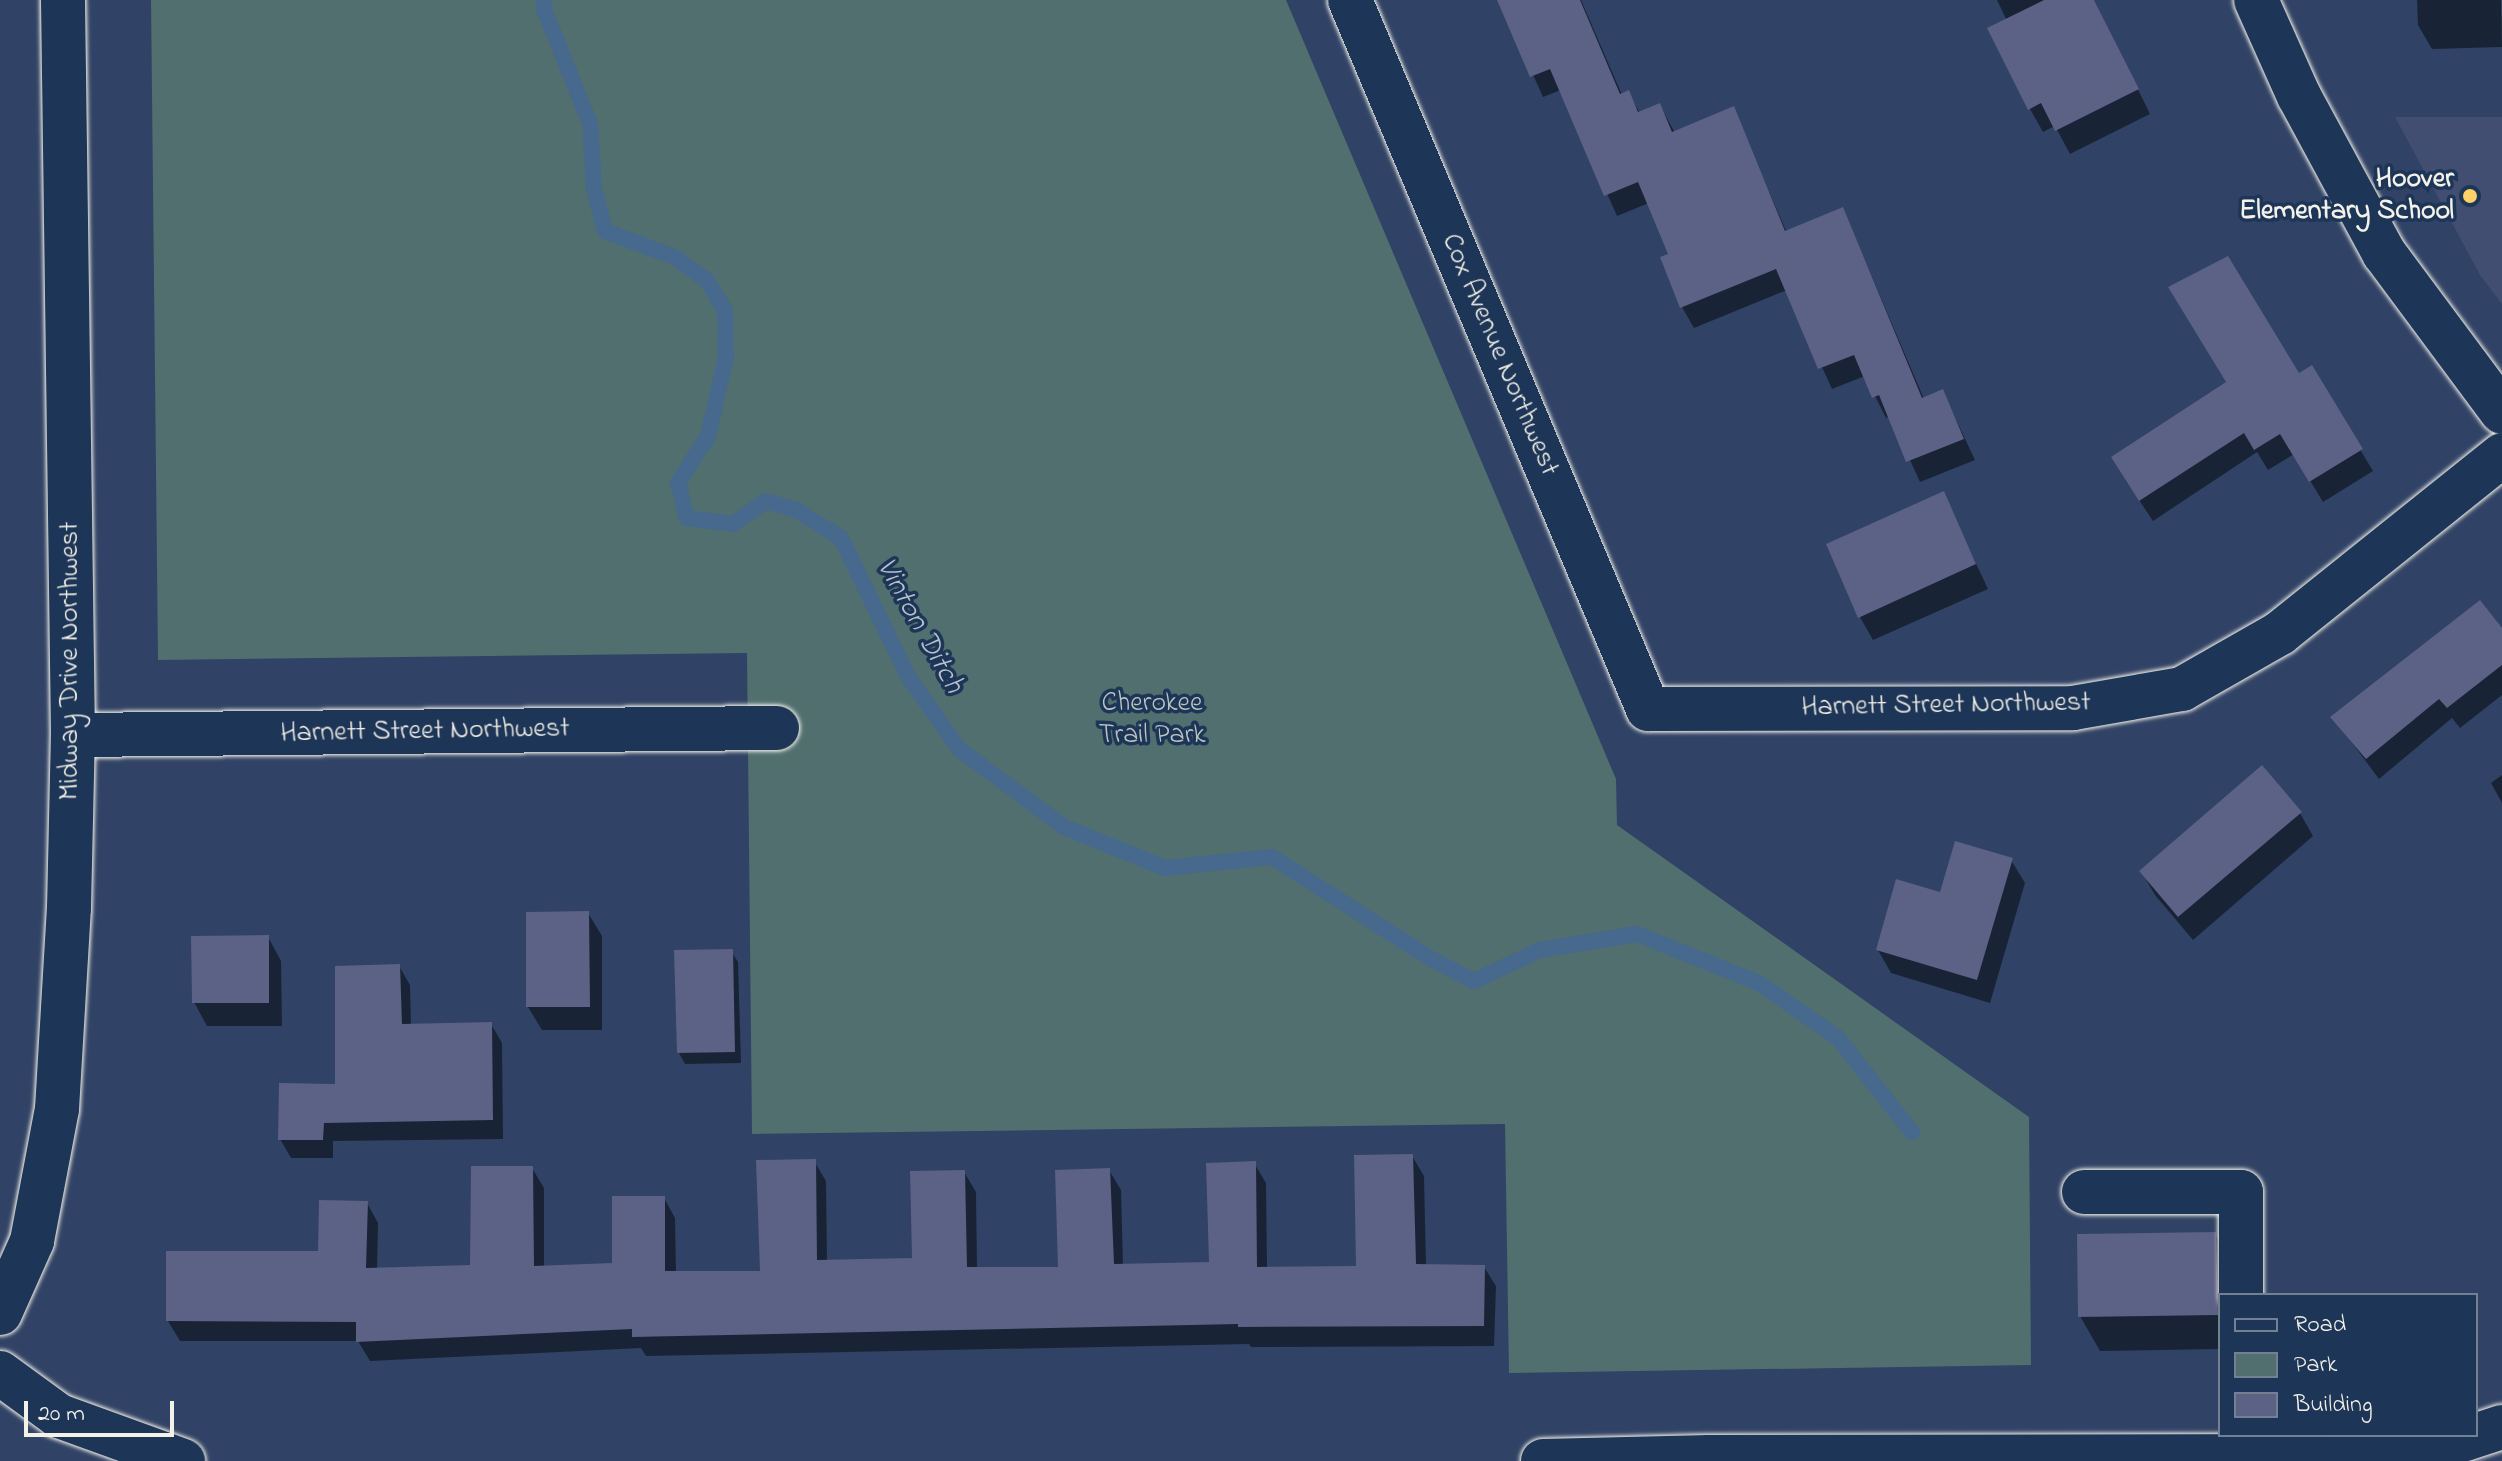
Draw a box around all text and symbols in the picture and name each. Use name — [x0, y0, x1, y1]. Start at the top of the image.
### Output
place label: Hoover Elementary School — [2239, 163, 2454, 229]
marker: Hoover Elementary School — [2461, 187, 2479, 205]
street label: Cox Avenue Northwest — [1433, 229, 1565, 481]
street label: Midway Drive Northwest — [54, 522, 88, 800]
water label: Vinton Ditch — [867, 552, 971, 700]
park label: Cherokee Trail Park — [1098, 687, 1206, 753]
street label: Harnett Street Northwest — [1801, 687, 2091, 725]
street label: Harnett Street Northwest — [280, 713, 570, 751]
legend — [2218, 1293, 2478, 1437]
text: Road — [2294, 1308, 2346, 1343]
text: Park — [2294, 1348, 2337, 1383]
scale bar — [28, 1385, 178, 1435]
text: Building — [2294, 1388, 2373, 1423]
text: 20 m — [38, 1397, 85, 1432]

